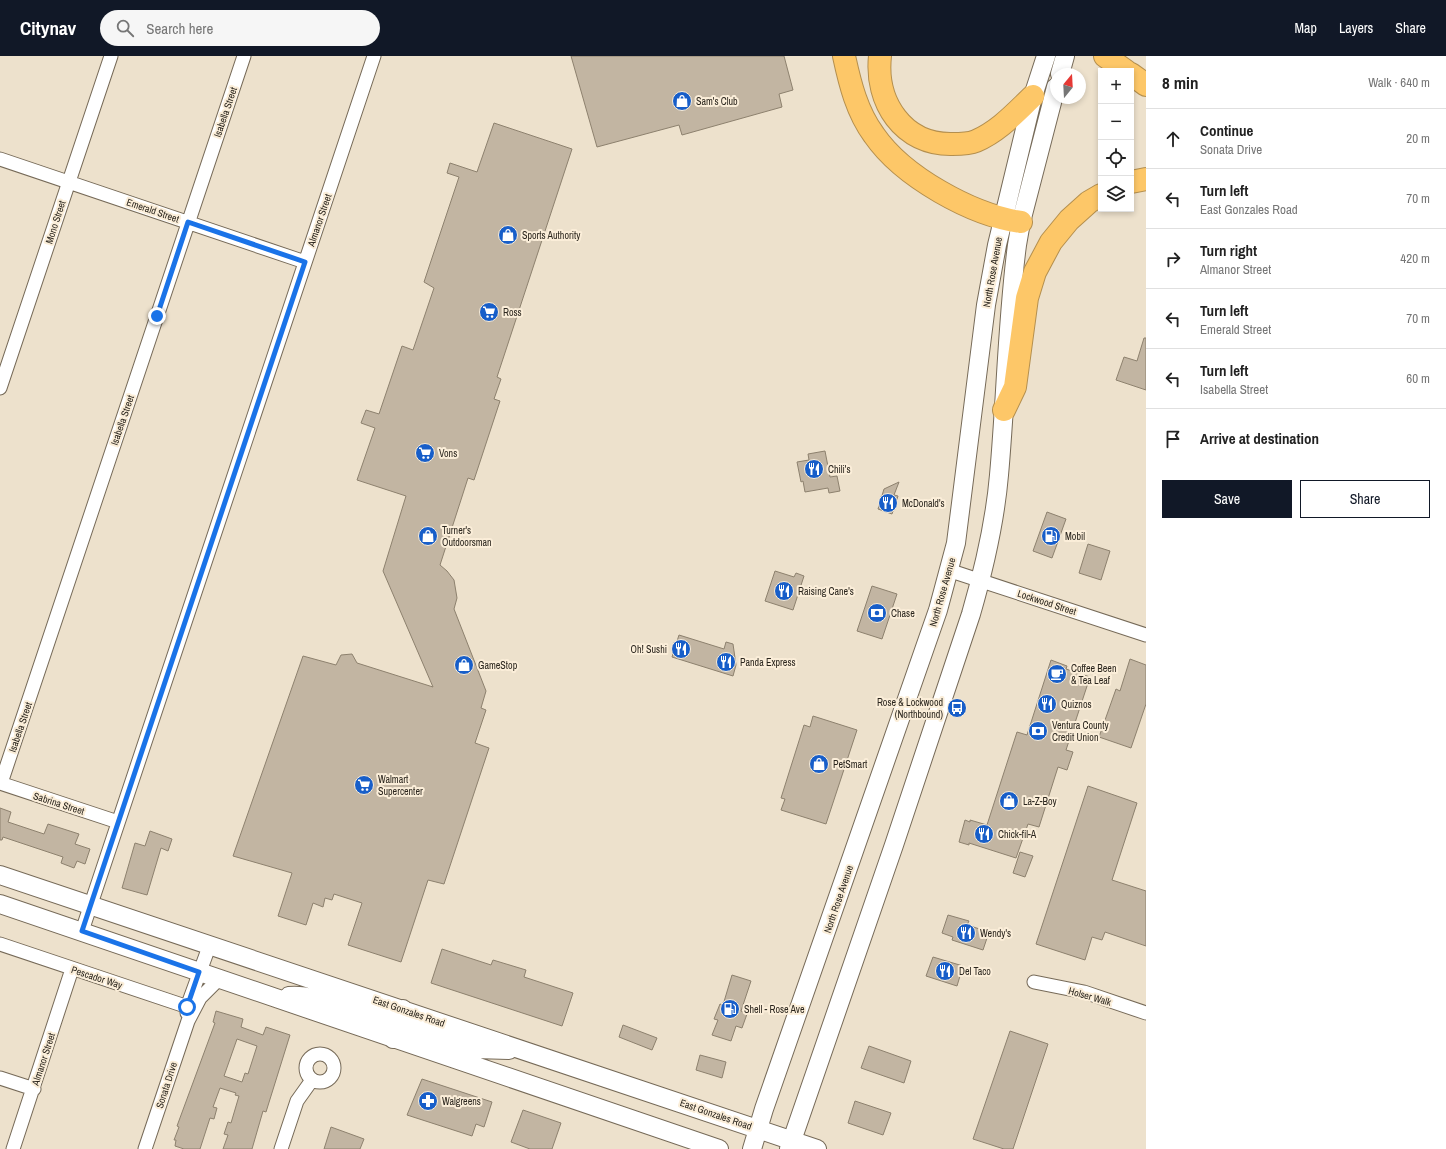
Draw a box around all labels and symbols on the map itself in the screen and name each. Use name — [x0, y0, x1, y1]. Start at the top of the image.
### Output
north arrow — [1050, 68, 1086, 104]
street label: Isabella Street — [211, 85, 240, 139]
shop icon: Sam's Club — [671, 90, 693, 112]
place label: Sam's Club — [696, 95, 738, 108]
street label: Almanor Street — [304, 192, 335, 249]
street label: Emerald Street — [125, 195, 181, 226]
street label: Mono Street — [42, 198, 69, 245]
shop icon: Sports Authority — [497, 224, 519, 246]
place label: Sports Authority — [522, 229, 581, 242]
street label: North Rose Avenue — [980, 236, 1005, 308]
supermarket icon: Ross — [478, 301, 500, 323]
place label: Ross — [503, 306, 522, 319]
route end — [148, 307, 166, 325]
street label: Isabella Street — [108, 393, 137, 447]
supermarket icon: Vons — [414, 442, 436, 464]
place label: Vons — [439, 447, 457, 460]
restaurant icon: Chili's — [803, 458, 825, 480]
place label: Chili's — [828, 463, 851, 476]
restaurant icon: McDonald's — [877, 492, 899, 514]
place label: McDonald's — [902, 497, 945, 510]
place label: Turner's Outdoorsman — [442, 524, 492, 549]
shop icon: Turner's Outdoorsman — [417, 525, 439, 547]
fuel station icon: Mobil — [1040, 525, 1062, 547]
place label: Mobil — [1065, 530, 1085, 543]
street label: North Rose Avenue — [926, 556, 959, 628]
restaurant icon: Raising Cane's — [773, 580, 795, 602]
place label: Raising Cane's — [798, 585, 854, 598]
street label: Lockwood Street — [1016, 587, 1079, 618]
bank icon: Chase — [866, 602, 888, 624]
place label: Chase — [891, 607, 915, 620]
restaurant icon: Oh! Sushi — [670, 638, 692, 660]
place label: Oh! Sushi — [631, 643, 667, 656]
restaurant icon: Panda Express — [715, 651, 737, 673]
shop icon: GameStop — [453, 654, 475, 676]
place label: Panda Express — [740, 656, 796, 669]
place label: GameStop — [478, 659, 518, 672]
place label: Coffee Been & Tea Leaf — [1071, 662, 1116, 687]
cafe icon: Coffee Been & Tea Leaf — [1046, 663, 1068, 685]
restaurant icon: Quiznos — [1036, 693, 1058, 715]
place label: Rose & Lockwood (Northbound) — [877, 696, 943, 721]
bus stop icon: Rose & Lockwood (Northbound) — [946, 697, 968, 719]
place label: Quiznos — [1061, 698, 1092, 711]
street label: Isabella Street — [6, 700, 35, 754]
place label: Ventura County Credit Union — [1052, 719, 1109, 744]
bank icon: Ventura County Credit Union — [1027, 720, 1049, 742]
shop icon: PetSmart — [808, 753, 830, 775]
place label: PetSmart — [833, 758, 868, 771]
place label: Walmart Supercenter — [378, 773, 423, 798]
supermarket icon: Walmart Supercenter — [353, 774, 375, 796]
street label: Sabrina Street — [32, 789, 87, 818]
shop icon: La-Z-Boy — [998, 790, 1020, 812]
place label: La-Z-Boy — [1023, 795, 1058, 808]
restaurant icon: Chick-fil-A — [973, 823, 995, 845]
place label: Chick-fil-A — [998, 828, 1037, 841]
street label: North Rose Avenue — [821, 863, 856, 935]
restaurant icon: Wendy's — [955, 922, 977, 944]
place label: Wendy's — [980, 927, 1011, 940]
restaurant icon: Del Taco — [934, 960, 956, 982]
street label: Pescador Way — [70, 963, 125, 992]
place label: Del Taco — [959, 965, 991, 978]
street label: Holser Walk — [1067, 984, 1114, 1009]
street label: East Gonzales Road — [371, 993, 447, 1030]
route start — [178, 998, 196, 1016]
fuel station icon: Shell - Rose Ave — [719, 998, 741, 1020]
place label: Shell - Rose Ave — [744, 1003, 805, 1016]
street label: Almanor Street — [29, 1030, 58, 1088]
street label: Sonata Drive — [153, 1060, 180, 1110]
pharmacy icon: Walgreens — [417, 1090, 439, 1112]
place label: Walgreens — [442, 1095, 481, 1108]
street label: East Gonzales Road — [678, 1096, 754, 1133]

